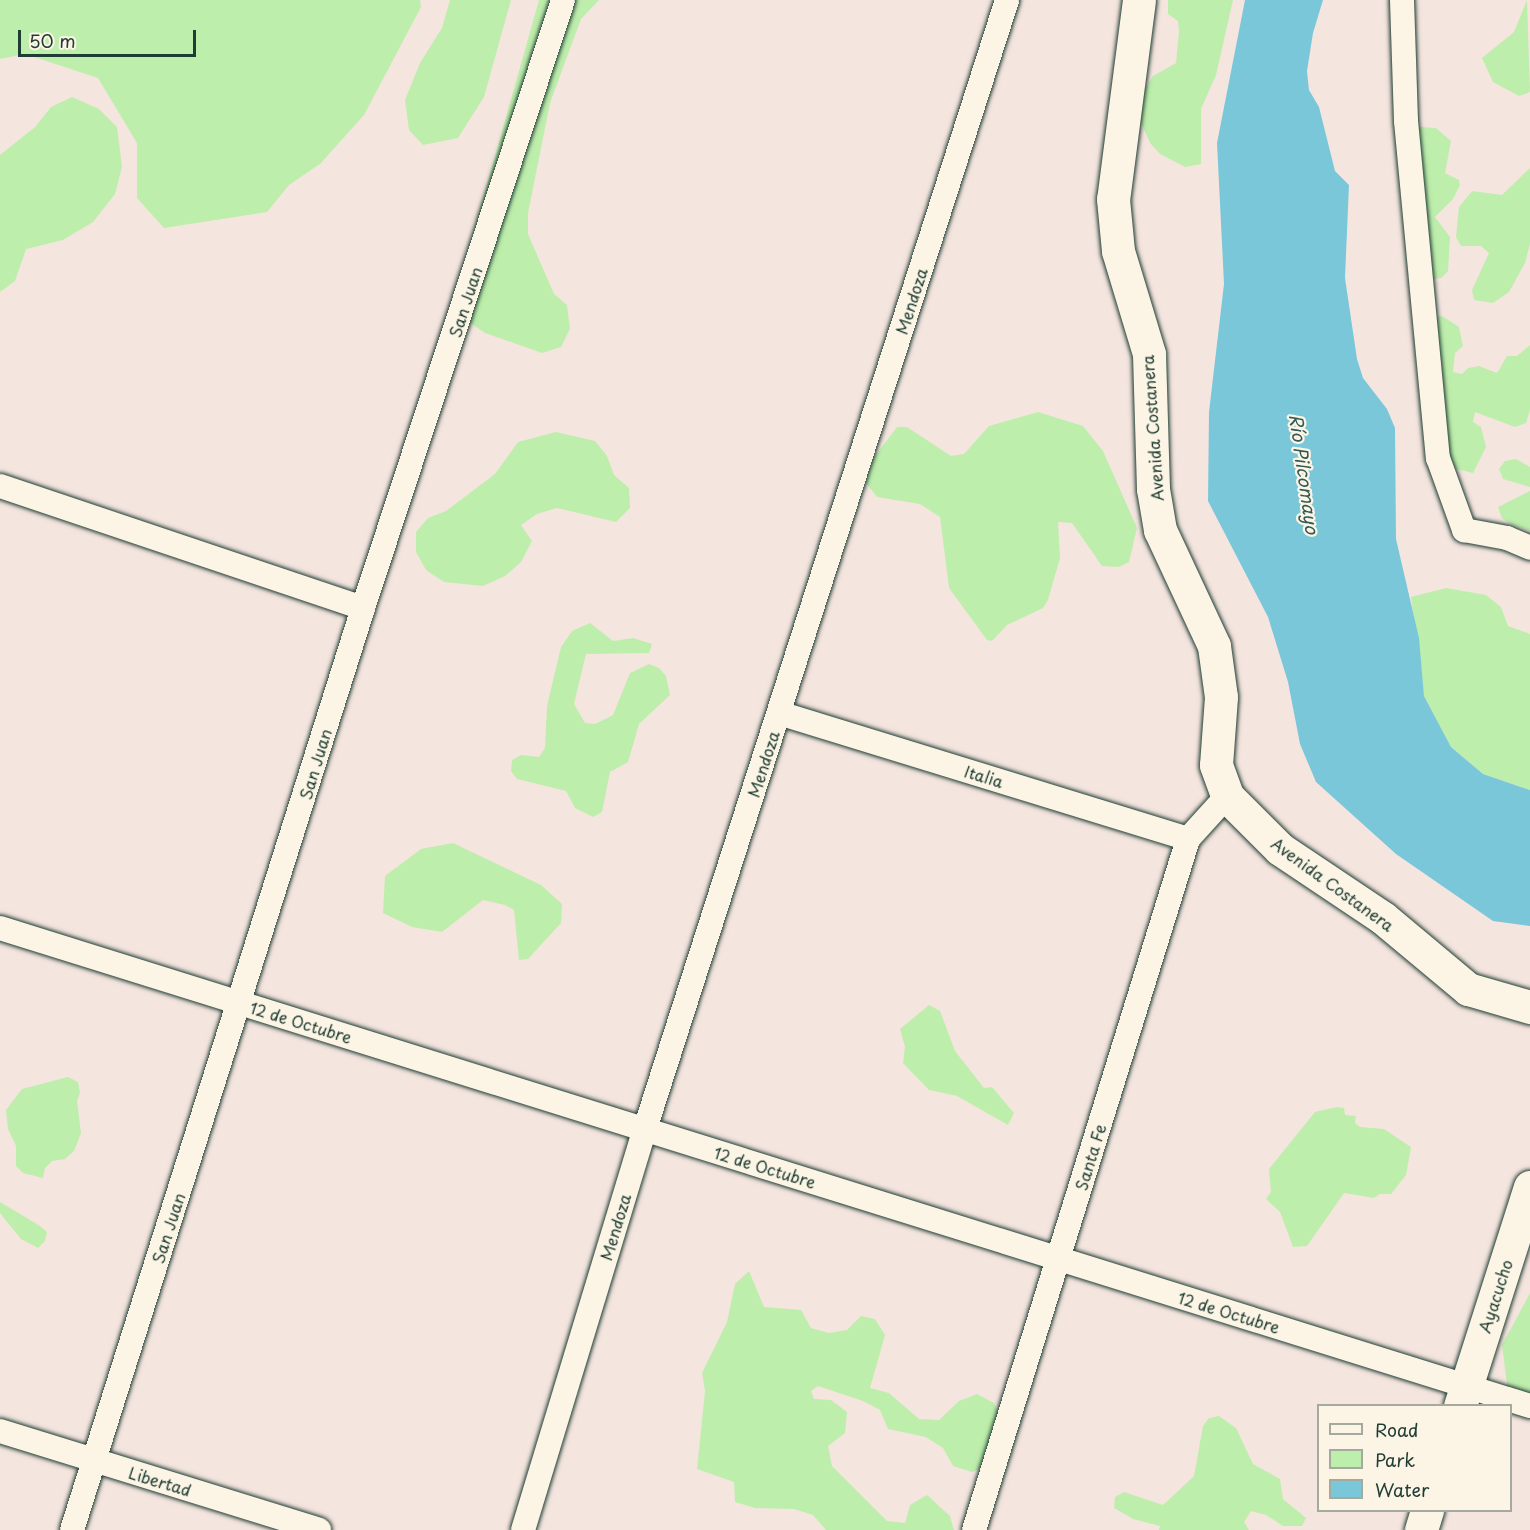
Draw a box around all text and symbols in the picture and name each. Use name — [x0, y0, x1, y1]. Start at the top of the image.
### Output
scale bar — [21, 18, 200, 56]
text: 50 m — [29, 27, 76, 54]
street label: San Juan — [445, 265, 485, 339]
street label: Mendoza — [891, 265, 931, 337]
street label: Avenida Costanera — [1137, 354, 1167, 502]
water label: Río Pilcomayo — [1285, 412, 1323, 536]
street label: San Juan — [295, 727, 335, 801]
street label: Mendoza — [743, 728, 783, 800]
street label: Italia — [962, 761, 1006, 791]
street label: Avenida Costanera — [1268, 833, 1398, 935]
street label: 12 de Octubre — [246, 997, 356, 1047]
street label: Santa Fe — [1071, 1122, 1109, 1192]
street label: 12 de Octubre — [710, 1142, 820, 1192]
street label: San Juan — [148, 1191, 188, 1265]
street label: Mendoza — [596, 1191, 634, 1263]
street label: Ayacucho — [1474, 1257, 1516, 1335]
street label: 12 de Octubre — [1174, 1287, 1284, 1337]
legend — [1317, 1404, 1512, 1512]
text: Road — [1375, 1416, 1419, 1443]
text: Park — [1375, 1446, 1415, 1473]
street label: Libertad — [126, 1462, 194, 1500]
text: Water — [1375, 1476, 1429, 1503]

